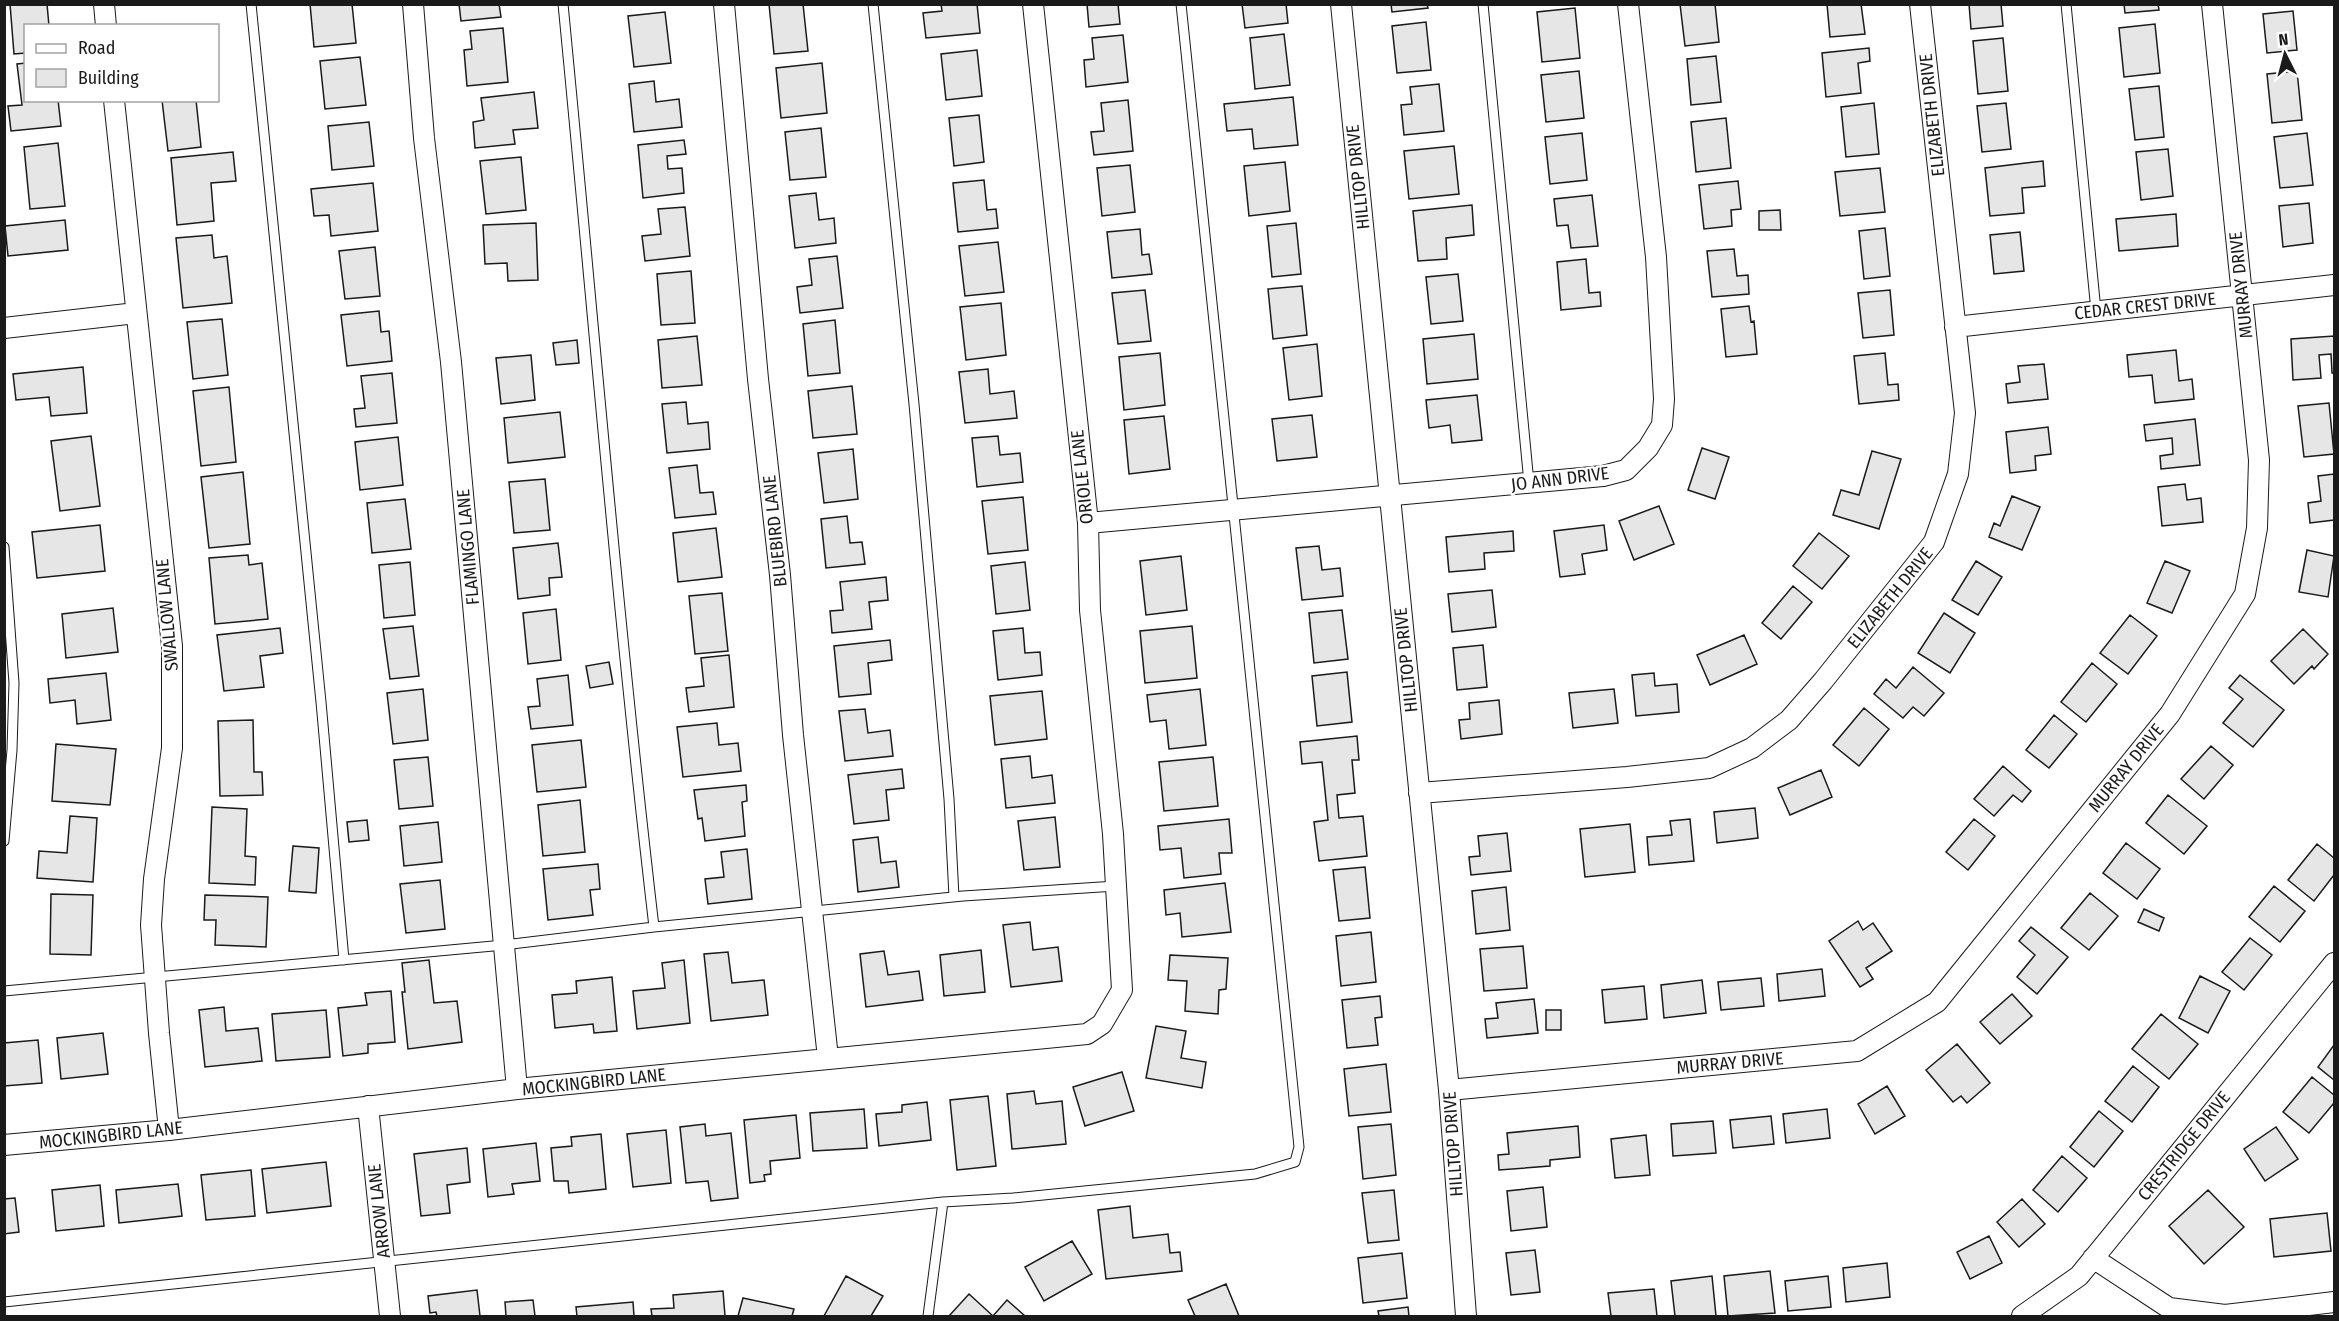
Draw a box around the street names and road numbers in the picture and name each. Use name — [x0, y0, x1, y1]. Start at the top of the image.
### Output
street label: ELIZABETH DRIVE — [1915, 52, 1949, 178]
street label: HILLTOP DRIVE — [1342, 123, 1374, 231]
street label: MURRAY DRIVE — [2224, 230, 2258, 340]
street label: CEDAR CREST DRIVE — [2073, 288, 2217, 324]
street label: ORIOLE LANE — [1066, 429, 1098, 525]
street label: JO ANN DRIVE — [1510, 462, 1610, 496]
street label: BLUEBIRD LANE — [758, 474, 792, 588]
street label: FLAMINGO LANE — [452, 488, 484, 606]
street label: ELIZABETH DRIVE — [1843, 543, 1937, 653]
street label: SWALLOW LANE — [151, 558, 183, 672]
street label: HILLTOP DRIVE — [1390, 606, 1422, 714]
street label: MURRAY DRIVE — [2084, 719, 2168, 817]
street label: MURRAY DRIVE — [1676, 1047, 1784, 1079]
street label: MOCKINGBIRD LANE — [521, 1064, 667, 1100]
street label: CRESTRIDGE DRIVE — [2133, 1087, 2235, 1205]
street label: HILLTOP DRIVE — [1438, 1091, 1468, 1197]
street label: MOCKINGBIRD LANE — [38, 1117, 184, 1153]
street label: ARROW LANE — [363, 1163, 395, 1259]

